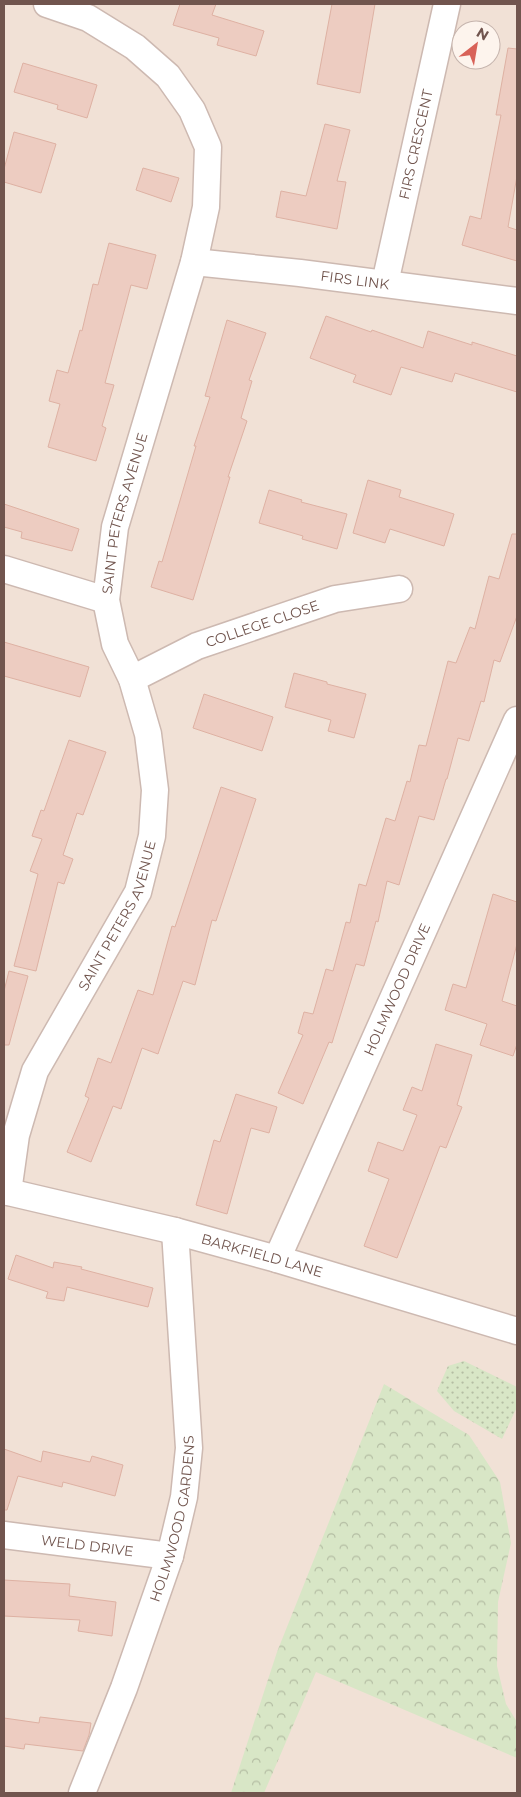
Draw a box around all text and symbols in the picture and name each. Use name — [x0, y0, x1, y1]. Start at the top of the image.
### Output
north arrow — [451, 20, 501, 70]
text: N — [473, 23, 492, 44]
street label: FIRS CRESCENT — [395, 88, 437, 201]
street label: FIRS LINK — [319, 267, 391, 293]
street label: SAINT PETERS AVENUE — [98, 431, 152, 595]
street label: COLLEGE CLOSE — [203, 596, 321, 651]
street label: SAINT PETERS AVENUE — [74, 838, 160, 994]
street label: HOLMWOOD DRIVE — [360, 920, 434, 1059]
street label: BARKFIELD LANE — [199, 1230, 325, 1281]
street label: HOLMWOOD GARDENS — [146, 1435, 198, 1604]
street label: WELD DRIVE — [40, 1531, 135, 1560]

